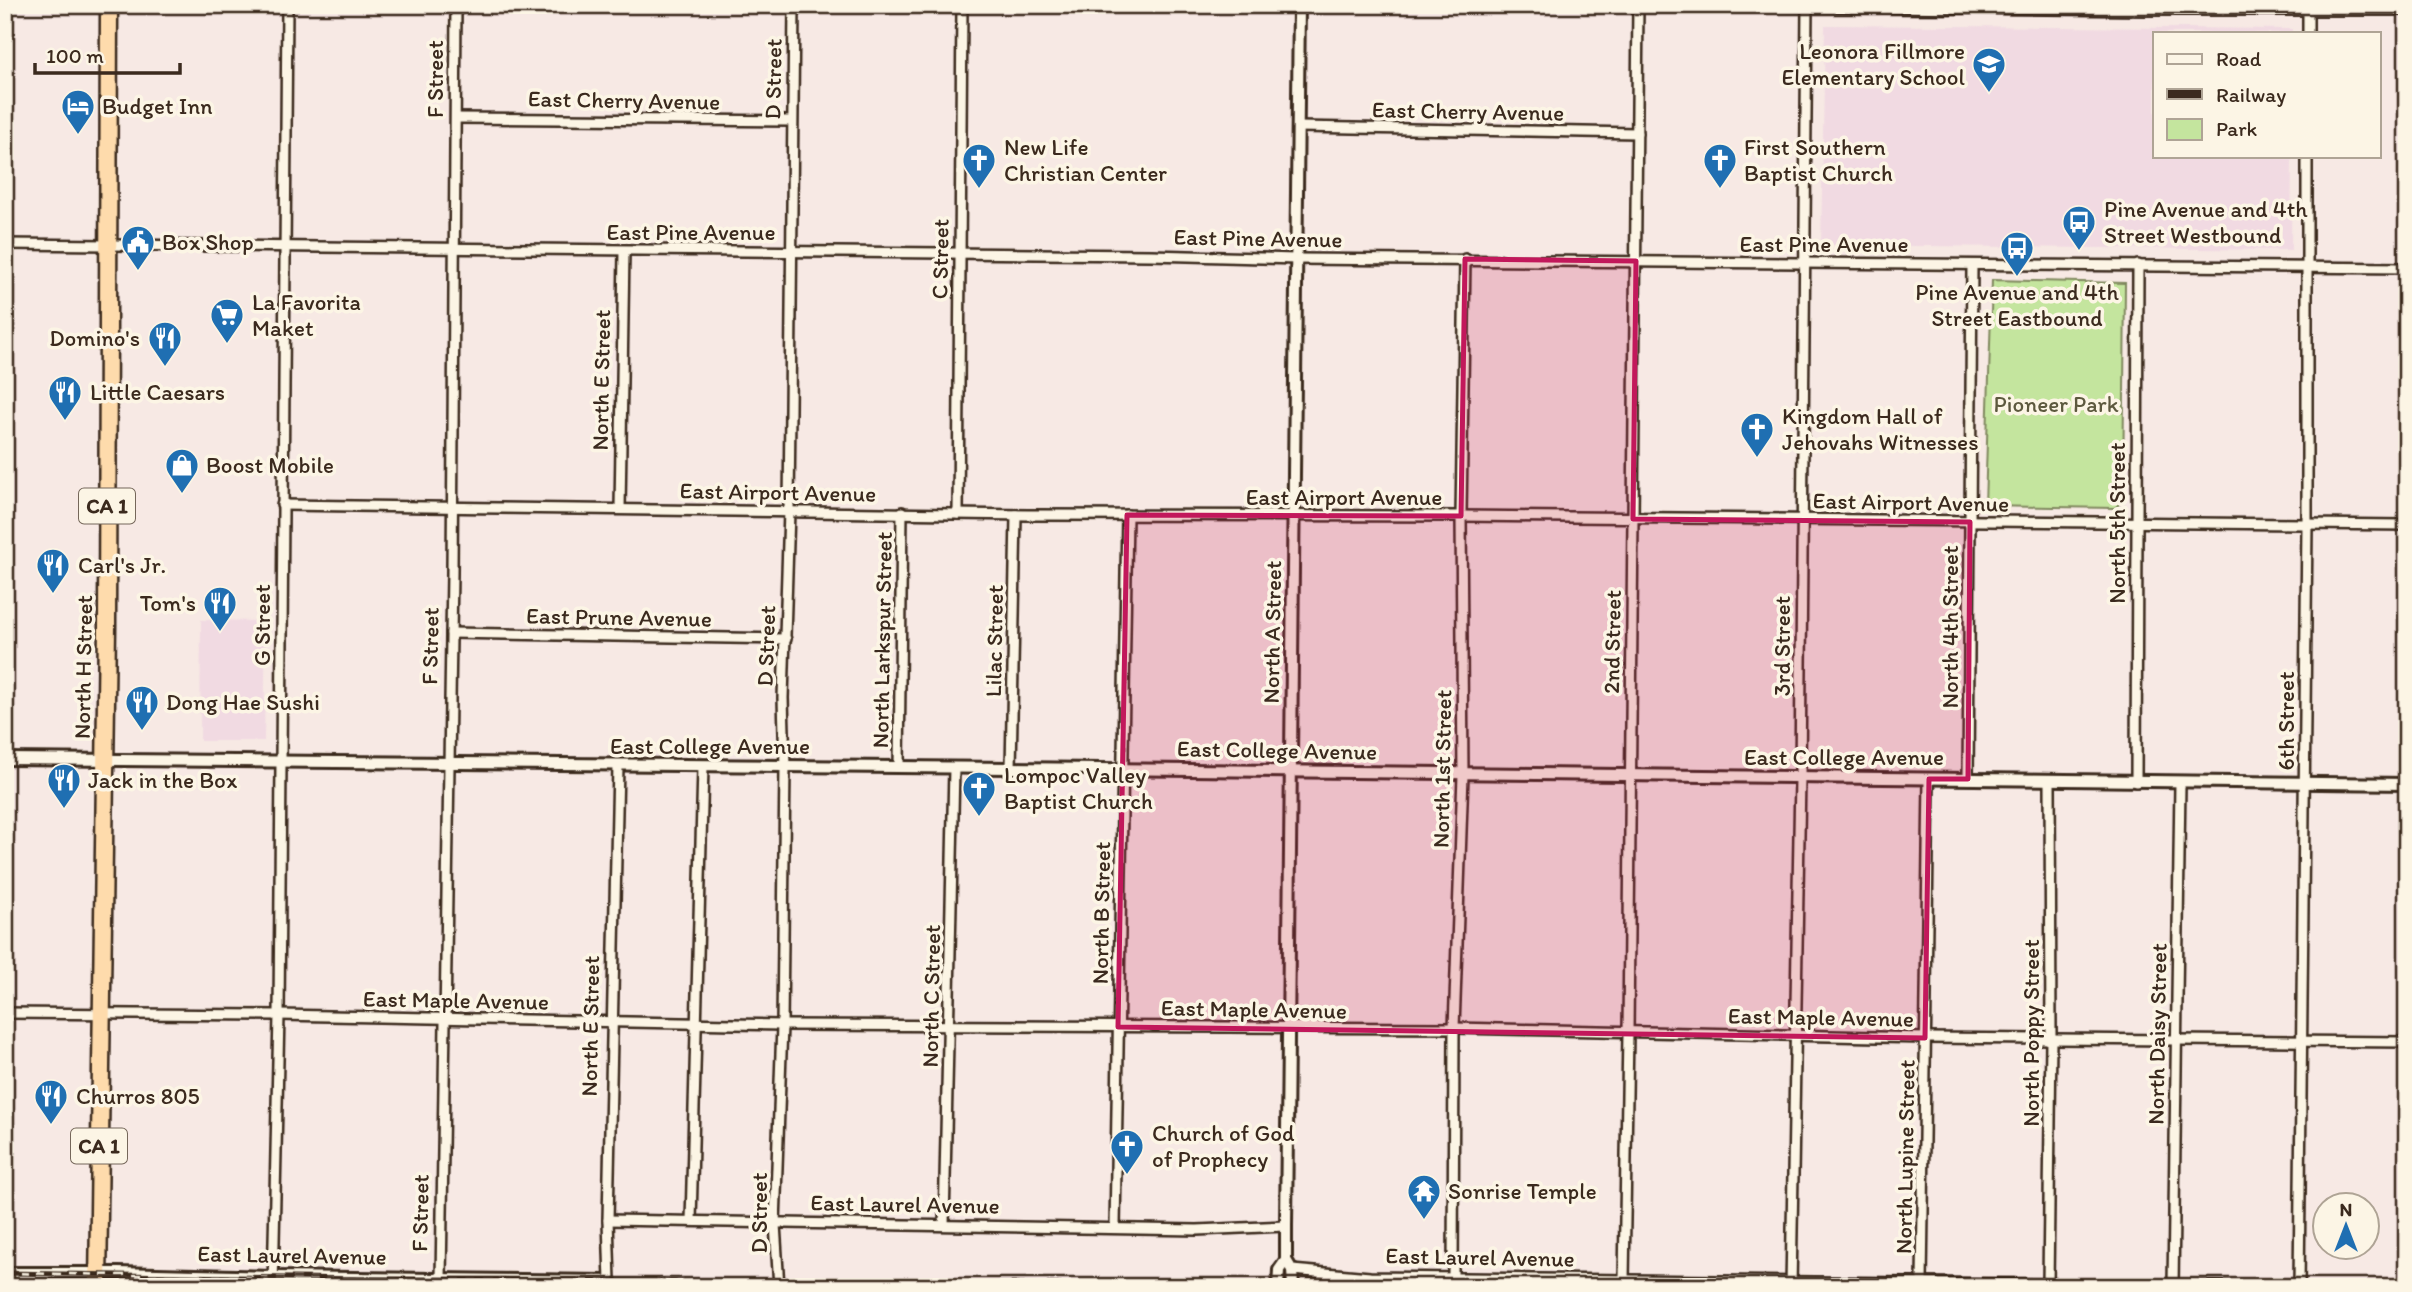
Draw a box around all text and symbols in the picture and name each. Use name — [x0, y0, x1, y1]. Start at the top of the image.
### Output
scale bar — [35, 32, 180, 76]
legend — [2153, 32, 2380, 158]
place label: Leonora Fillmore Elementary School — [1782, 37, 1965, 91]
street label: D Street — [758, 38, 788, 120]
street label: F Street — [421, 40, 449, 118]
text: 100 m — [46, 43, 104, 68]
school or university icon: Leonora Fillmore Elementary School — [1970, 45, 2008, 94]
text: Road — [2216, 46, 2262, 71]
text: Railway — [2216, 82, 2286, 107]
street label: East Cherry Avenue — [528, 84, 720, 116]
hotel icon: Budget Inn — [59, 87, 97, 136]
place label: Budget Inn — [102, 92, 213, 120]
street label: East Cherry Avenue — [1372, 95, 1564, 127]
text: Park — [2216, 116, 2258, 141]
place label: New Life Christian Center — [1004, 133, 1167, 187]
place label: First Southern Baptist Church — [1744, 133, 1893, 187]
church icon: New Life Christian Center — [960, 141, 998, 190]
church icon: First Southern Baptist Church — [1701, 141, 1739, 190]
place label: Pine Avenue and 4th Street Westbound — [2104, 195, 2308, 249]
bus stop icon: Pine Avenue and 4th Street Westbound — [2060, 203, 2098, 252]
street label: East Pine Avenue — [607, 218, 775, 246]
street label: C Street — [925, 218, 955, 300]
public building icon: Box Shop — [119, 223, 157, 272]
street label: East Pine Avenue — [1173, 223, 1343, 253]
place label: Box Shop — [162, 228, 254, 256]
bus stop icon: Pine Avenue and 4th Street Eastbound — [1998, 229, 2036, 278]
street label: East Pine Avenue — [1740, 230, 1908, 258]
place label: Pine Avenue and 4th Street Eastbound — [1915, 278, 2119, 332]
place label: La Favorita Maket — [252, 288, 361, 342]
supermarket icon: La Favorita Maket — [208, 296, 246, 345]
street label: North E Street — [586, 309, 616, 451]
restaurant icon: Domino's — [146, 319, 184, 368]
place label: Domino's — [49, 324, 140, 352]
restaurant icon: Little Caesars — [46, 373, 84, 422]
place label: Little Caesars — [90, 378, 225, 406]
park label: Pioneer Park — [1993, 390, 2119, 418]
place label: Kingdom Hall of Jehovahs Witnesses — [1782, 402, 1979, 456]
church icon: Kingdom Hall of Jehovahs Witnesses — [1738, 410, 1776, 459]
street label: North 5th Street — [2103, 442, 2131, 604]
shop icon: Boost Mobile — [163, 446, 201, 495]
place label: Boost Mobile — [206, 451, 334, 479]
street label: East Airport Avenue — [679, 476, 877, 508]
street label: East Airport Avenue — [1246, 483, 1442, 511]
street label: East Airport Avenue — [1812, 486, 2010, 518]
road number: CA 1 — [79, 489, 135, 524]
street label: North Larkspur Street — [866, 531, 898, 749]
street label: North 4th Street — [1936, 545, 1964, 709]
restaurant icon: Carl's Jr. — [34, 546, 72, 595]
place label: Carl's Jr. — [78, 551, 166, 579]
street label: North A Street — [1257, 560, 1287, 704]
restaurant icon: Tom's — [201, 584, 239, 633]
street label: G Street — [248, 584, 276, 666]
street label: Lilac Street — [979, 584, 1009, 697]
place label: Tom's — [140, 589, 196, 617]
street label: 2nd Street — [1597, 589, 1627, 694]
street label: North H Street — [68, 594, 98, 739]
street label: 3rd Street — [1768, 595, 1796, 696]
street label: East Prune Avenue — [526, 601, 712, 633]
street label: D Street — [751, 605, 781, 687]
street label: F Street — [415, 607, 445, 685]
street label: 6th Street — [2272, 671, 2300, 770]
restaurant icon: Dong Hae Sushi — [123, 683, 161, 732]
place label: Dong Hae Sushi — [166, 688, 320, 716]
street label: North 1st Street — [1427, 689, 1457, 848]
street label: East College Avenue — [610, 732, 810, 760]
street label: East College Avenue — [1177, 734, 1377, 766]
street label: East College Avenue — [1744, 743, 1944, 771]
restaurant icon: Jack in the Box — [45, 761, 83, 810]
place label: Lompoc Valley Baptist Church — [1004, 761, 1153, 815]
place label: Jack in the Box — [88, 766, 238, 794]
church icon: Lompoc Valley Baptist Church — [960, 769, 998, 818]
street label: North B Street — [1086, 841, 1116, 985]
street label: North C Street — [916, 924, 946, 1068]
street label: North Poppy Street — [2017, 939, 2045, 1127]
street label: North Daisy Street — [2141, 943, 2173, 1125]
street label: North E Street — [575, 955, 605, 1097]
street label: East Maple Avenue — [363, 984, 549, 1016]
street label: East Maple Avenue — [1161, 993, 1347, 1025]
street label: East Maple Avenue — [1728, 1001, 1914, 1033]
street label: North Lupine Street — [1889, 1059, 1921, 1254]
restaurant icon: Churros 805 — [32, 1077, 70, 1126]
place label: Churros 805 — [76, 1082, 200, 1110]
place label: Church of God of Prophecy — [1152, 1119, 1295, 1173]
church icon: Church of God of Prophecy — [1108, 1127, 1146, 1176]
road number: CA 1 — [71, 1128, 127, 1164]
street label: D Street — [745, 1172, 773, 1254]
temple icon: Sonrise Temple — [1405, 1172, 1443, 1221]
street label: F Street — [405, 1174, 435, 1252]
place label: Sonrise Temple — [1448, 1177, 1597, 1205]
street label: East Laurel Avenue — [810, 1188, 1000, 1220]
north arrow — [2310, 1190, 2380, 1260]
text: N — [2340, 1198, 2352, 1221]
street label: East Laurel Avenue — [197, 1239, 387, 1271]
street label: East Laurel Avenue — [1385, 1241, 1575, 1273]

